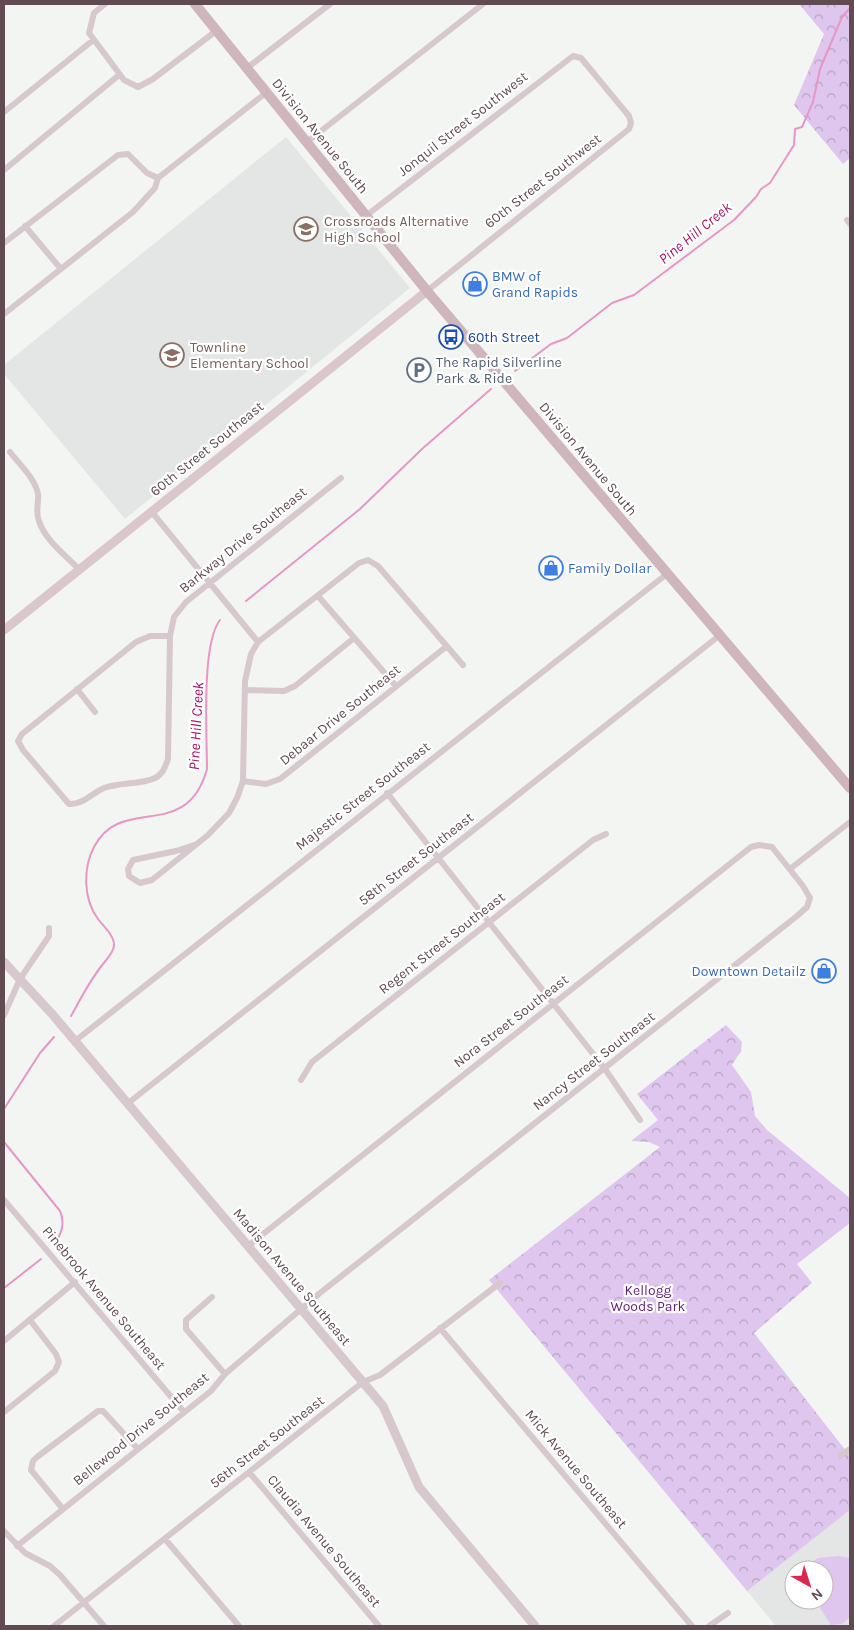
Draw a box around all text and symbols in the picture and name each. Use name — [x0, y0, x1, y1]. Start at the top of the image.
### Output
street label: Jonquil Street Southwest — [395, 68, 531, 180]
street label: Division Avenue South — [268, 75, 372, 197]
street label: 60th Street Southwest — [481, 130, 605, 232]
water label: Pine Hill Creek — [655, 198, 735, 268]
place label: Crossroads Alternative High School — [324, 213, 469, 246]
school or university icon: Crossroads Alternative High School — [293, 216, 319, 242]
place label: BMW of Grand Rapids — [492, 268, 578, 301]
shop icon: BMW of Grand Rapids — [462, 271, 488, 297]
bus stop icon: 60th Street — [438, 324, 464, 350]
place label: 60th Street — [468, 329, 540, 346]
place label: Townline Elementary School — [190, 339, 309, 372]
school or university icon: Townline Elementary School — [159, 342, 185, 368]
place label: The Rapid Silverline Park & Ride — [436, 354, 562, 387]
parking icon: The Rapid Silverline Park & Ride — [406, 357, 432, 383]
street label: 60th Street Southeast — [147, 398, 267, 500]
street label: Division Avenue South — [535, 399, 641, 519]
street label: Barkway Drive Southeast — [176, 483, 310, 597]
shop icon: Family Dollar — [538, 555, 564, 581]
place label: Family Dollar — [568, 560, 652, 577]
street label: Debaar Drive Southeast — [276, 661, 404, 769]
water label: Pine Hill Creek — [185, 681, 207, 771]
street label: Majestic Street Southeast — [292, 738, 434, 854]
street label: 58th Street Southeast — [355, 809, 477, 909]
street label: Regent Street Southeast — [376, 888, 508, 998]
shop icon: Downtown Detailz — [811, 958, 837, 984]
place label: Downtown Detailz — [692, 963, 806, 980]
street label: Nora Street Southeast — [450, 971, 572, 1071]
street label: Nancy Street Southeast — [530, 1008, 658, 1114]
street label: Madison Avenue Southeast — [230, 1205, 354, 1349]
street label: Pinebrook Avenue Southeast — [39, 1223, 169, 1373]
park label: Kellogg Woods Park — [611, 1282, 685, 1315]
street label: Bellewood Drive Southeast — [70, 1369, 212, 1489]
street label: 56th Street Southeast — [206, 1392, 328, 1492]
street label: Mick Avenue Southeast — [521, 1406, 631, 1532]
street label: Claudia Avenue Southeast — [264, 1471, 384, 1611]
north arrow — [784, 1560, 834, 1610]
text: N — [808, 1585, 826, 1604]

